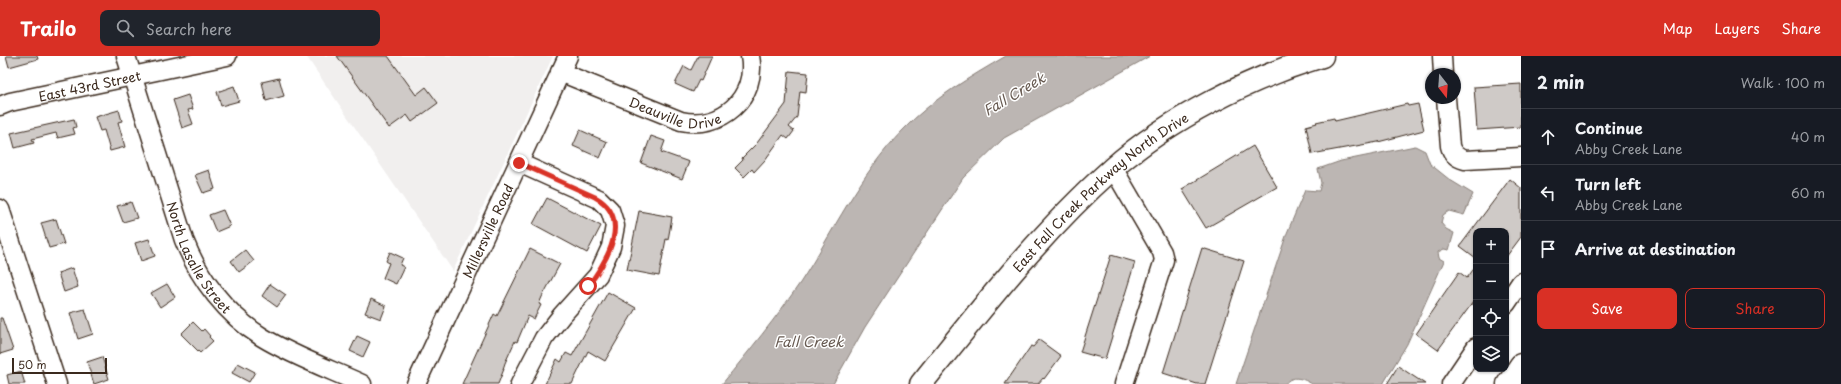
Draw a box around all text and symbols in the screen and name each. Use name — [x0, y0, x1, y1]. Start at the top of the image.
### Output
search box — [100, 10, 380, 46]
text: Trailo — [20, 14, 76, 42]
icon: search — [114, 17, 136, 39]
text: Search here — [146, 17, 232, 40]
text: Map — [1663, 18, 1693, 39]
text: Layers — [1715, 18, 1760, 39]
text: Share — [1782, 18, 1821, 39]
street label: East 43rd Street — [37, 65, 142, 105]
water label: Fall Creek — [979, 66, 1050, 121]
north arrow — [1425, 68, 1461, 104]
text: 2 min — [1537, 69, 1584, 95]
text: Walk · 100 m — [1741, 73, 1825, 92]
street label: Deauville Drive — [626, 91, 724, 132]
street label: East Fall Creek Parkway North Drive — [1007, 107, 1192, 276]
text: Continue — [1575, 116, 1643, 139]
icon: ahead — [1537, 126, 1559, 148]
text: 40 m — [1791, 127, 1825, 146]
text: Abby Creek Lane — [1575, 139, 1683, 158]
route end — [510, 154, 528, 172]
text: Turn left — [1575, 172, 1641, 195]
street label: Millersville Road — [457, 181, 517, 281]
icon: left — [1537, 182, 1559, 204]
text: 60 m — [1791, 183, 1825, 202]
text: Abby Creek Lane — [1575, 195, 1683, 214]
street label: North Lasalle Street — [163, 199, 236, 317]
map controls — [1473, 228, 1509, 372]
button: + — [1473, 228, 1509, 264]
text: Arrive at destination — [1575, 237, 1736, 260]
icon: arrive — [1537, 238, 1559, 260]
button: − — [1473, 264, 1509, 300]
route start — [579, 277, 597, 295]
button: Save — [1537, 288, 1677, 329]
button: Share — [1685, 288, 1825, 329]
button: locate — [1473, 300, 1509, 336]
water label: Fall Creek — [774, 331, 845, 352]
button: layers — [1473, 336, 1509, 372]
scale bar — [12, 356, 107, 375]
text: 50 m — [18, 356, 47, 373]

